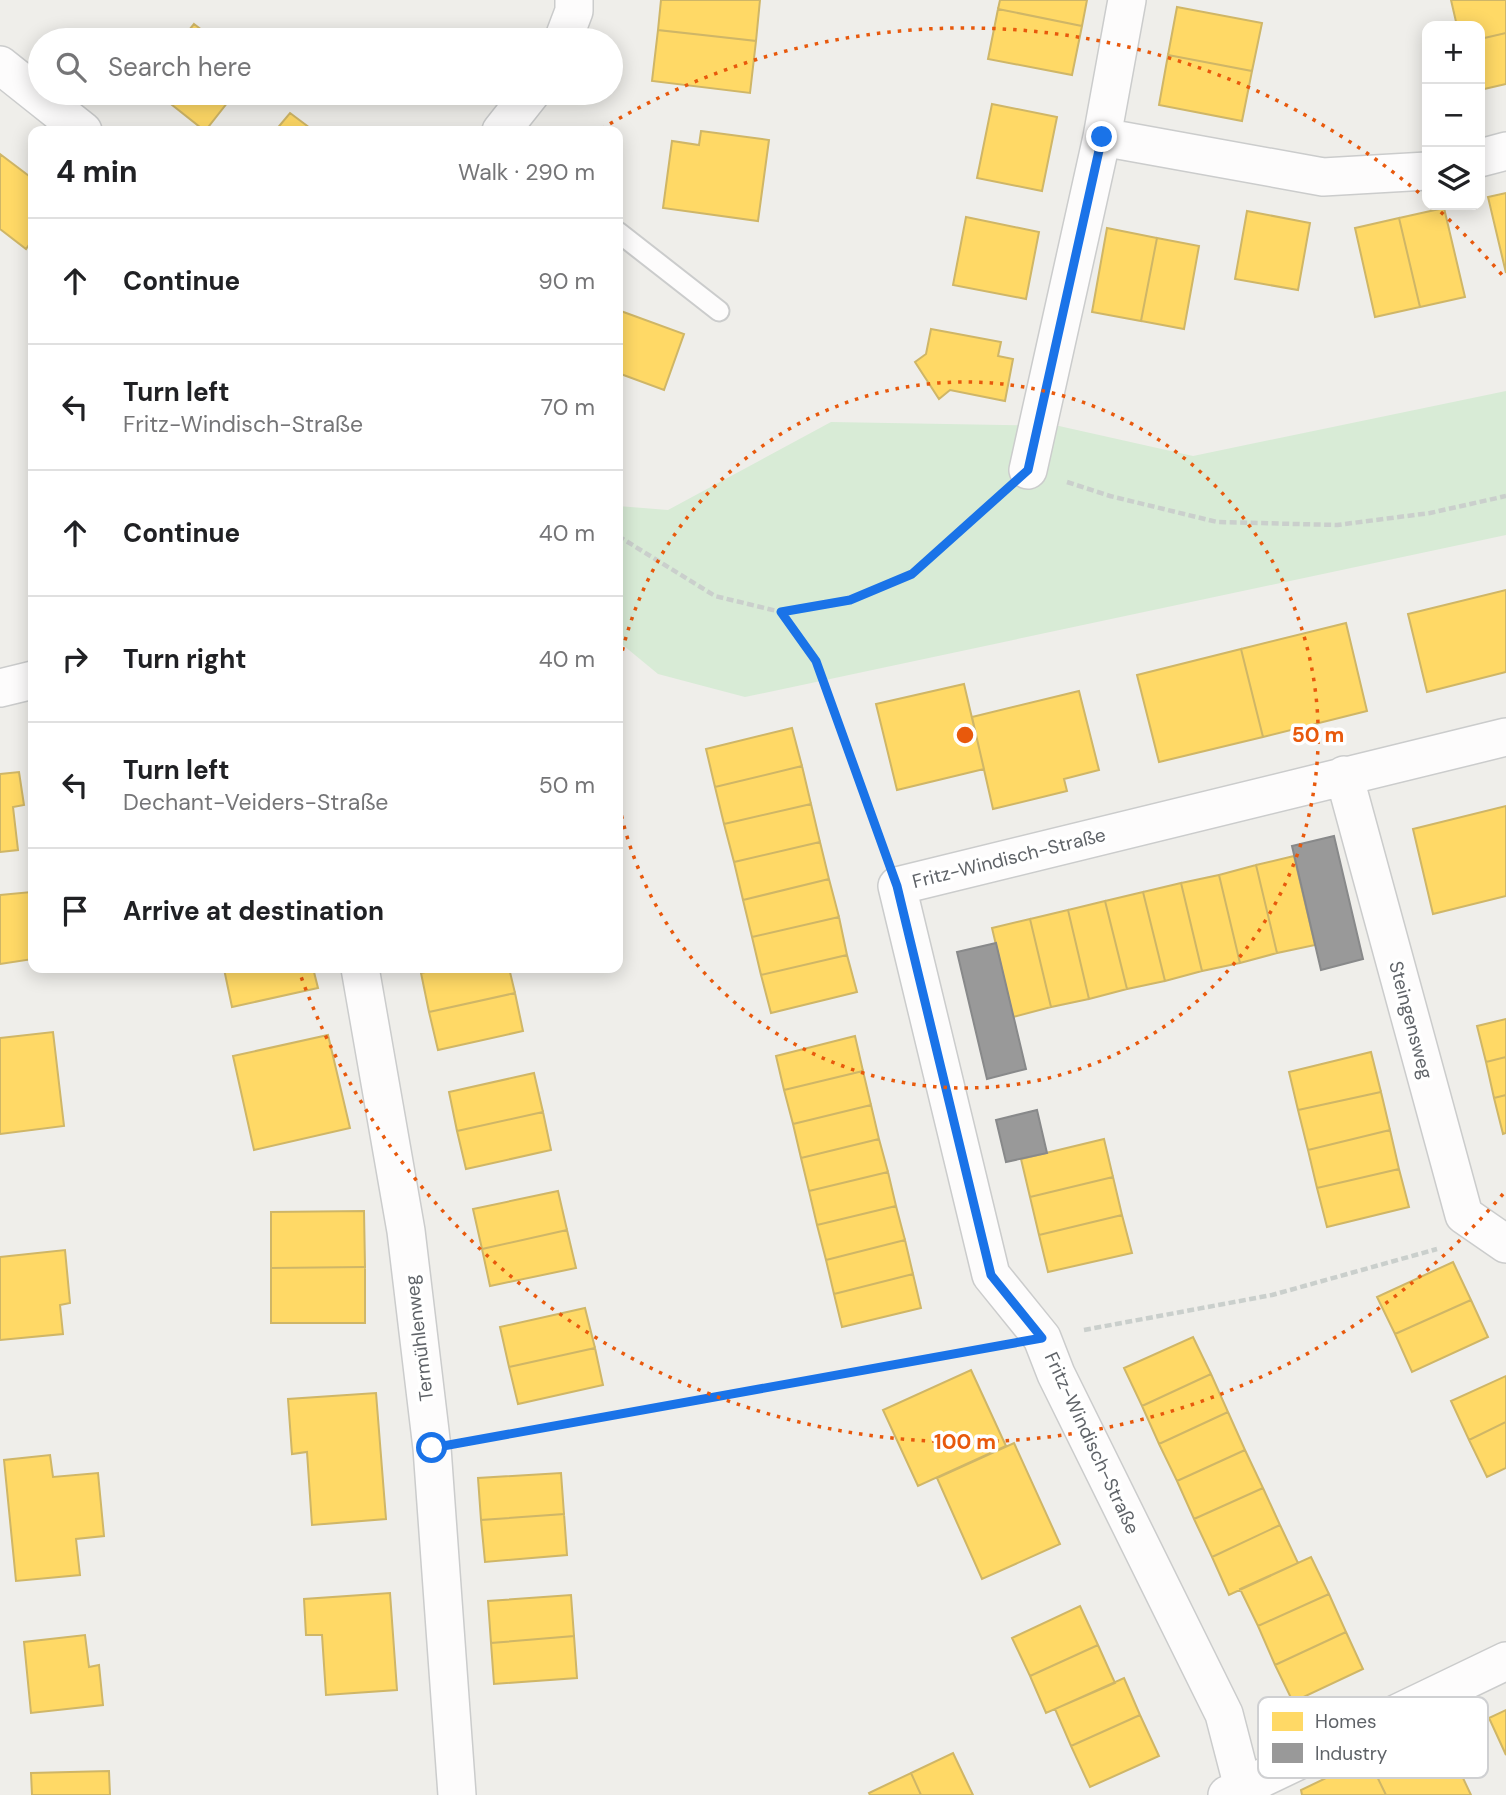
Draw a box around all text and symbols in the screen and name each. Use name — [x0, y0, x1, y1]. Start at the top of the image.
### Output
map controls — [1422, 21, 1485, 210]
button: + — [1422, 21, 1485, 84]
search box — [28, 28, 623, 105]
icon: search — [52, 48, 90, 86]
text: Search here — [108, 50, 251, 84]
button: − — [1422, 84, 1485, 147]
route end — [1086, 121, 1117, 152]
button: layers — [1422, 147, 1485, 210]
text: 4 min — [56, 152, 138, 191]
text: Walk · 290 m — [458, 157, 595, 187]
icon: ahead — [56, 262, 94, 300]
text: Continue — [123, 264, 240, 298]
text: 90 m — [538, 266, 595, 296]
text: Turn left — [123, 375, 230, 409]
icon: left — [56, 388, 94, 426]
text: 70 m — [541, 392, 595, 422]
text: Fritz-Windisch-Straße — [123, 409, 363, 439]
icon: ahead — [56, 514, 94, 552]
text: Continue — [123, 516, 240, 550]
text: 40 m — [539, 518, 595, 548]
icon: right — [56, 640, 94, 678]
text: Turn right — [123, 642, 247, 676]
text: 40 m — [539, 644, 595, 674]
text: 50 m — [1292, 721, 1344, 749]
centre of rings — [953, 723, 977, 747]
text: Turn left — [123, 753, 230, 787]
icon: left — [56, 766, 94, 804]
text: 50 m — [539, 770, 595, 800]
text: Dechant-Veiders-Straße — [123, 787, 388, 817]
street label: Fritz-Windisch-Straße — [910, 822, 1108, 894]
icon: arrive — [56, 892, 94, 930]
text: Arrive at destination — [123, 894, 384, 928]
street label: Steingensweg — [1383, 958, 1439, 1082]
street label: Termühlenweg — [399, 1273, 439, 1403]
street label: Fritz-Windisch-Straße — [1039, 1348, 1145, 1538]
text: 100 m — [934, 1428, 996, 1456]
route start — [416, 1432, 447, 1463]
legend — [1258, 1697, 1488, 1778]
text: Homes — [1315, 1709, 1376, 1734]
text: Industry — [1315, 1741, 1388, 1766]

